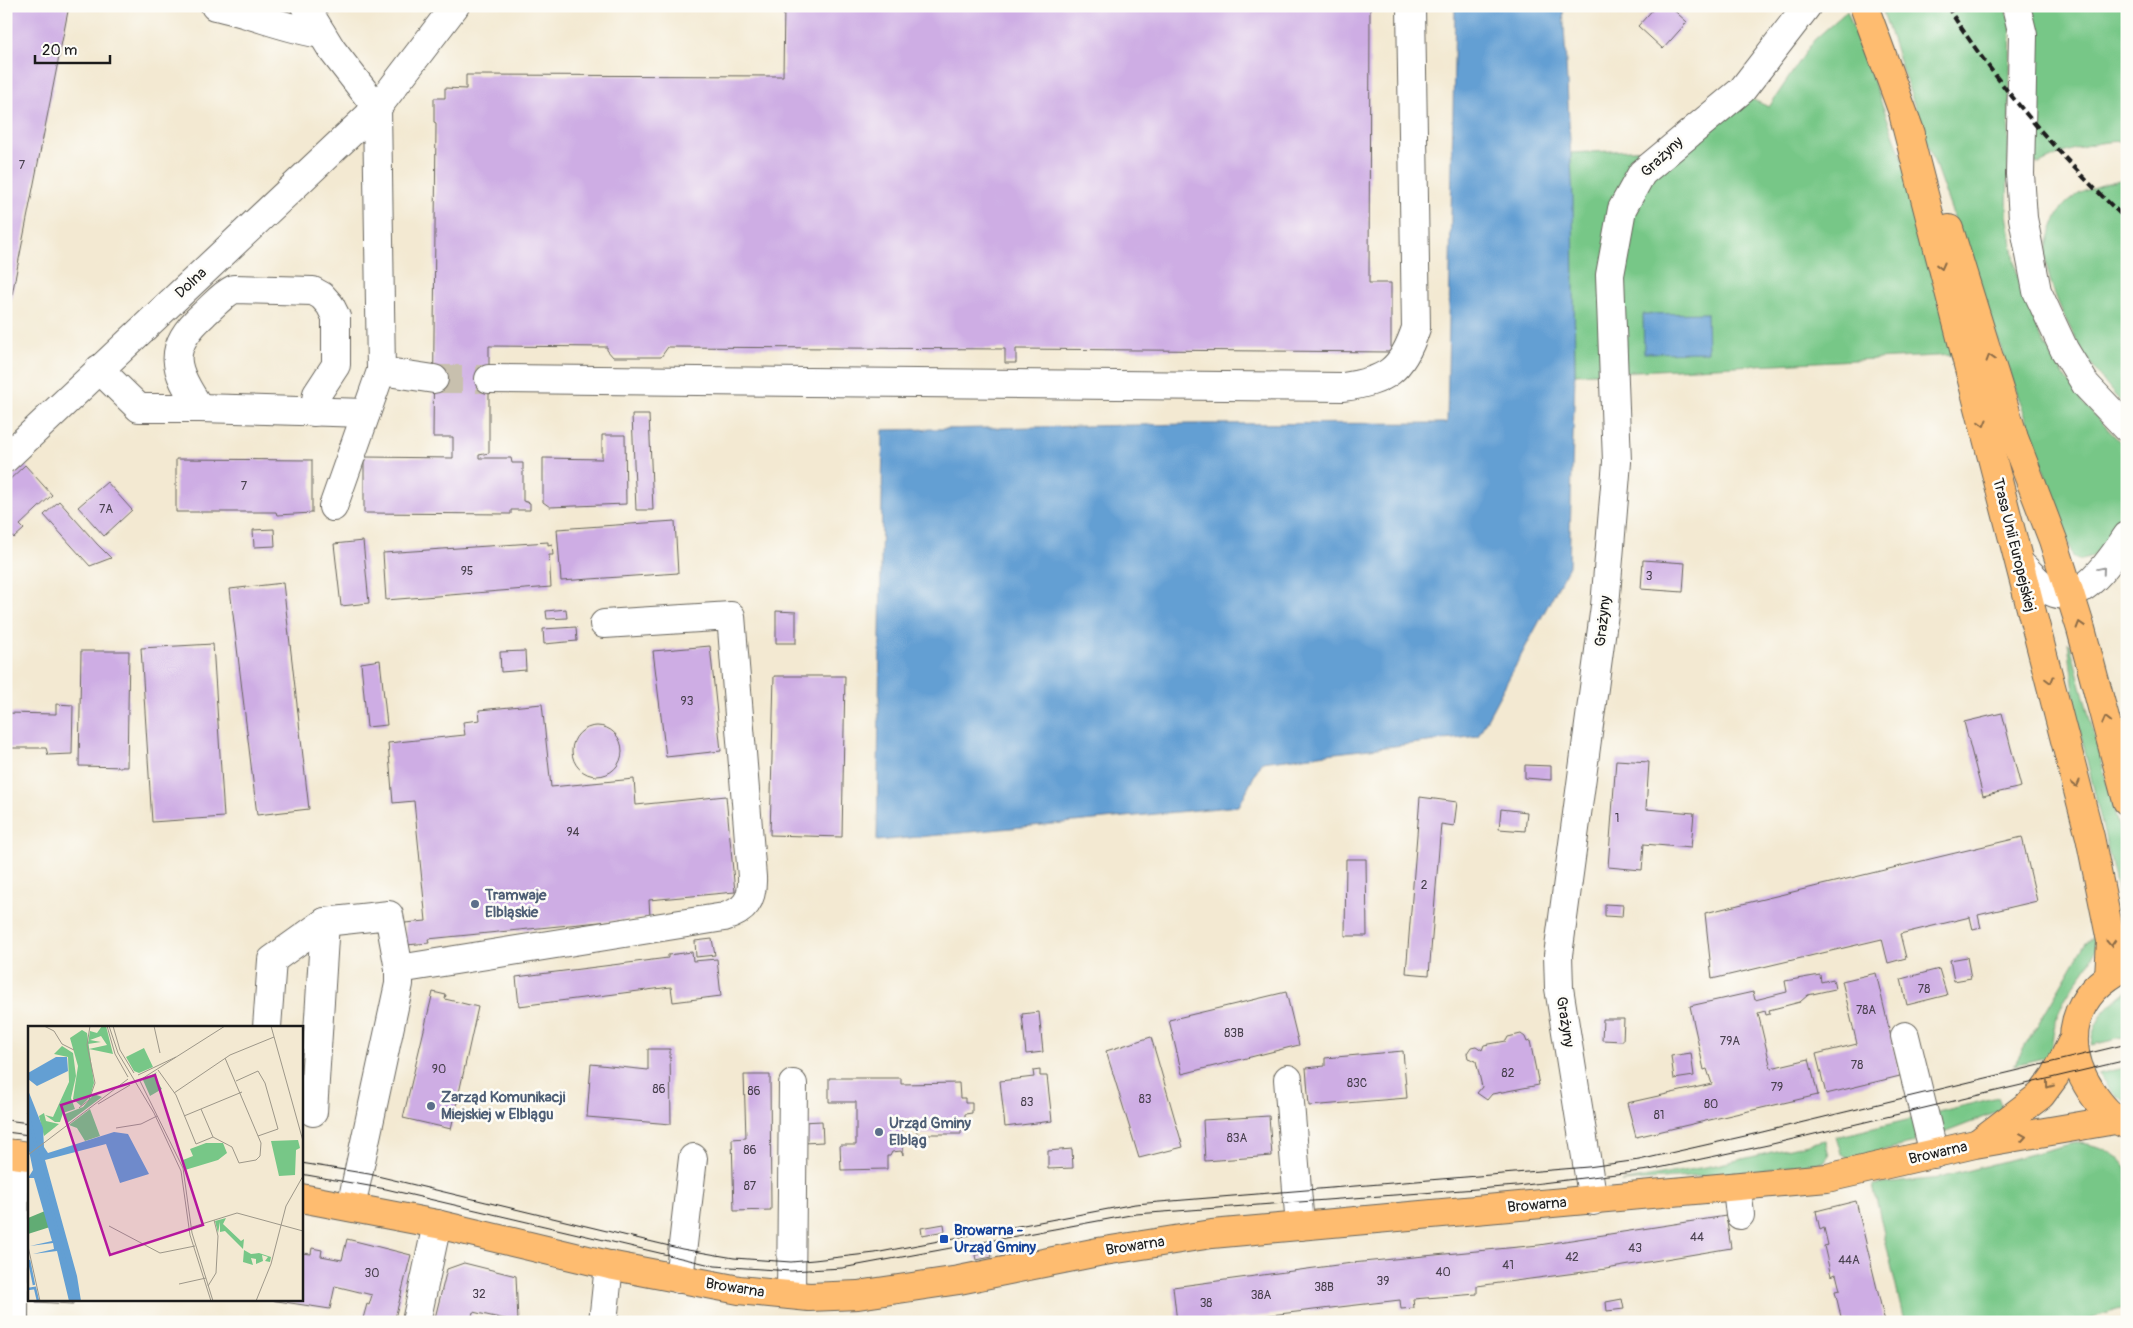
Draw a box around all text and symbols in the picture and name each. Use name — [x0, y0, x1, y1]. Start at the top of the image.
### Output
scale bar — [35, 32, 110, 64]
text: 20 m — [42, 41, 77, 60]
street label: Grażyny — [1637, 132, 1688, 181]
house number: 7 — [19, 158, 26, 173]
one-way arrow — [1935, 262, 1946, 271]
street label: Dolna — [171, 264, 211, 302]
one-way arrow — [1985, 355, 1995, 363]
one-way arrow — [1977, 419, 1987, 427]
street label: Trasa Unii Europejskiej — [1988, 476, 2040, 614]
house number: 7 — [241, 479, 248, 494]
house number: 7A — [99, 502, 113, 517]
house number: 95 — [461, 564, 473, 579]
one-way arrow — [2096, 566, 2105, 575]
house number: 3 — [1646, 569, 1653, 584]
street label: Grażyny — [1591, 594, 1615, 647]
one-way arrow — [2076, 621, 2086, 630]
one-way arrow — [2044, 676, 2054, 684]
house number: 93 — [681, 694, 694, 709]
one-way arrow — [2101, 716, 2112, 725]
one-way arrow — [2071, 780, 2081, 788]
house number: 1 — [1615, 811, 1619, 826]
house number: 94 — [566, 825, 580, 840]
house number: 2 — [1421, 878, 1428, 893]
place label: Tramwaje Elbląskie — [484, 886, 547, 922]
marker: Tramwaje Elbląskie — [469, 898, 481, 910]
one-way arrow — [2105, 939, 2116, 947]
house number: 78 — [1918, 982, 1930, 997]
street label: Grażyny — [1552, 995, 1578, 1049]
house number: 78A — [1856, 1003, 1876, 1018]
inset map — [28, 1026, 302, 1300]
house number: 83B — [1224, 1026, 1244, 1041]
house number: 79A — [1720, 1034, 1740, 1049]
house number: 78 — [1851, 1058, 1863, 1073]
house number: 90 — [432, 1062, 446, 1077]
house number: 82 — [1502, 1066, 1515, 1081]
house number: 83C — [1347, 1076, 1367, 1091]
one-way arrow — [2046, 1079, 2055, 1089]
house number: 79 — [1771, 1080, 1783, 1095]
house number: 86 — [652, 1082, 666, 1097]
house number: 86 — [747, 1084, 761, 1099]
place label: Zarząd Komunikacji Miejskiej w Elblągu — [441, 1088, 566, 1124]
house number: 83 — [1139, 1092, 1152, 1107]
house number: 83 — [1021, 1095, 1034, 1110]
house number: 80 — [1704, 1097, 1718, 1112]
marker: Zarząd Komunikacji Miejskiej w Elblągu — [425, 1100, 437, 1112]
house number: 81 — [1654, 1108, 1664, 1123]
place label: Urząd Gminy Elbląg — [889, 1114, 971, 1150]
marker: Urząd Gminy Elbląg — [873, 1126, 885, 1138]
house number: 83A — [1227, 1131, 1247, 1146]
one-way arrow — [2020, 1132, 2028, 1143]
street label: Browarna — [1907, 1137, 1969, 1169]
house number: 86 — [743, 1143, 757, 1158]
house number: 87 — [744, 1179, 757, 1194]
street label: Browarna — [1507, 1193, 1567, 1217]
place label: Browarna - Urząd Gminy — [954, 1221, 1036, 1257]
house number: 44 — [1690, 1230, 1704, 1245]
street label: Browarna — [1104, 1232, 1166, 1260]
marker: Browarna - Urząd Gminy — [938, 1233, 950, 1245]
house number: 43 — [1628, 1241, 1642, 1256]
house number: 42 — [1565, 1250, 1579, 1265]
house number: 44A — [1838, 1253, 1860, 1268]
house number: 41 — [1502, 1258, 1514, 1273]
house number: 40 — [1435, 1265, 1451, 1280]
house number: 30 — [365, 1266, 379, 1281]
street label: Browarna — [704, 1274, 766, 1302]
house number: 39 — [1377, 1274, 1389, 1289]
house number: 38B — [1314, 1280, 1334, 1295]
house number: 32 — [472, 1287, 486, 1302]
house number: 38A — [1251, 1288, 1271, 1303]
house number: 38 — [1200, 1296, 1212, 1311]

